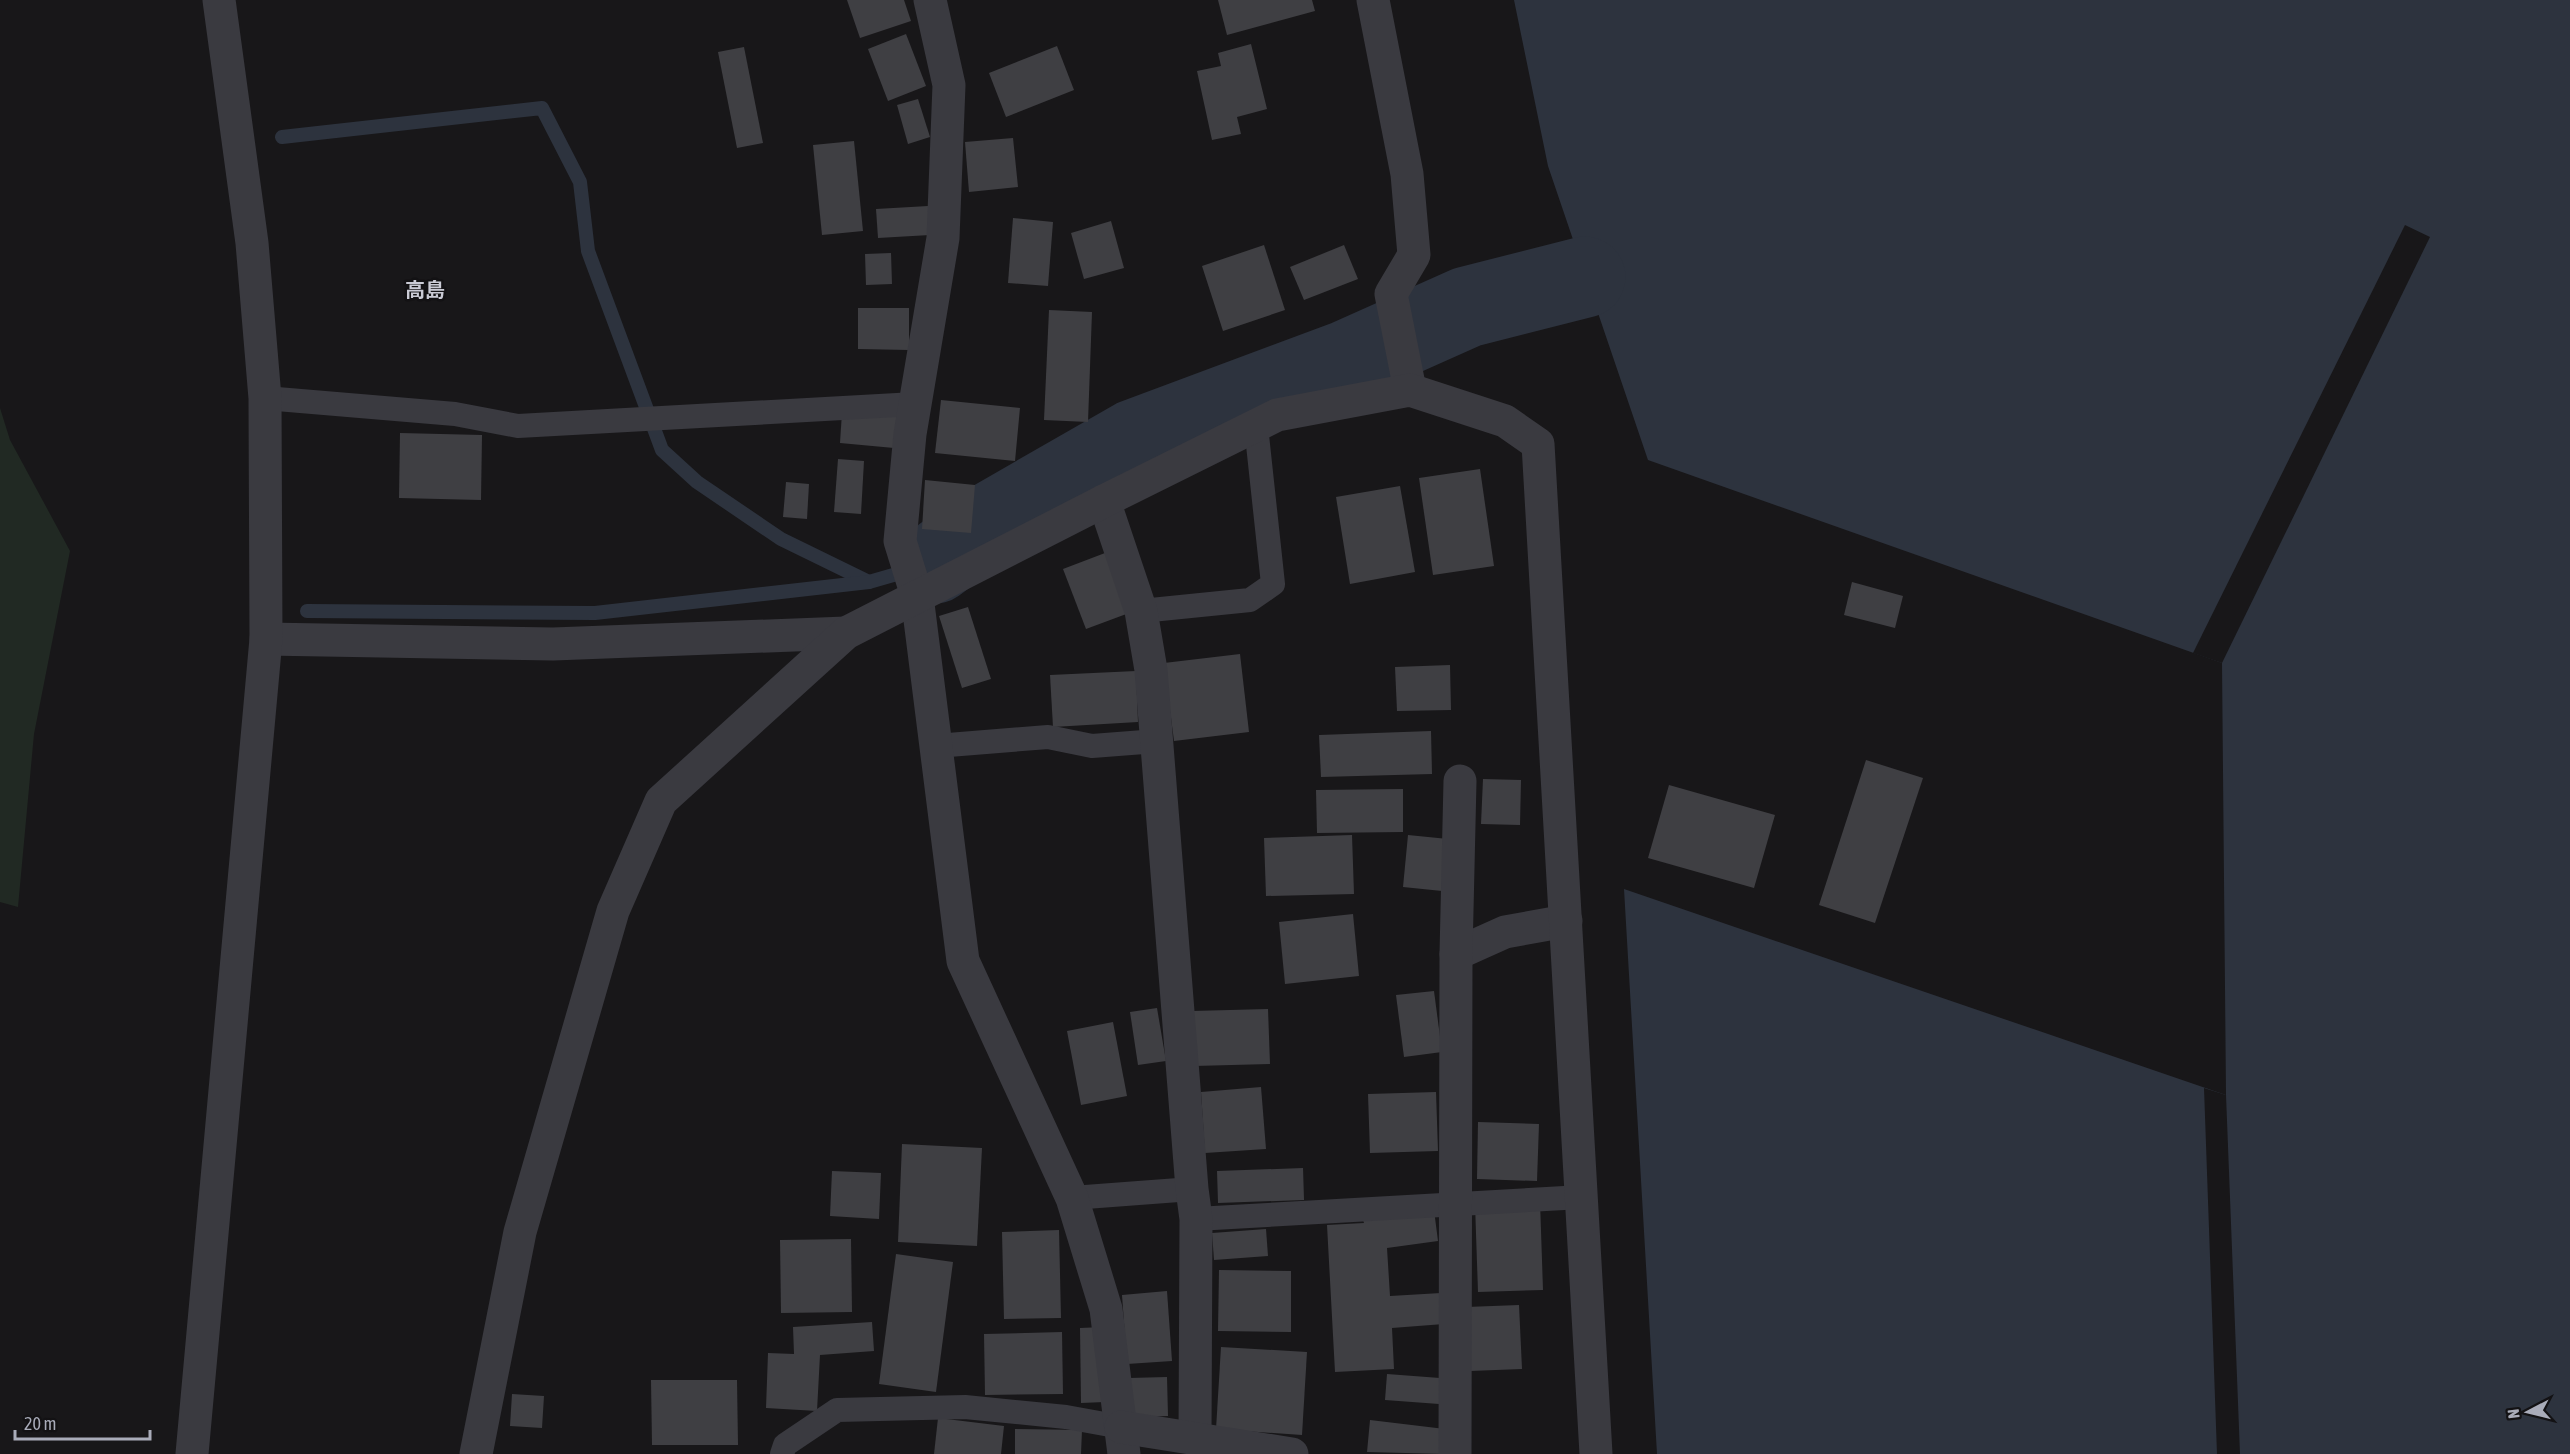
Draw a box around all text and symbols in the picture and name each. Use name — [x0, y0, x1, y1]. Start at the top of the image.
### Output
district label: 高島 — [405, 278, 445, 301]
north arrow — [2498, 1382, 2558, 1442]
scale bar — [15, 1403, 150, 1441]
text: N — [2504, 1408, 2523, 1420]
text: 20 m — [24, 1413, 56, 1434]

